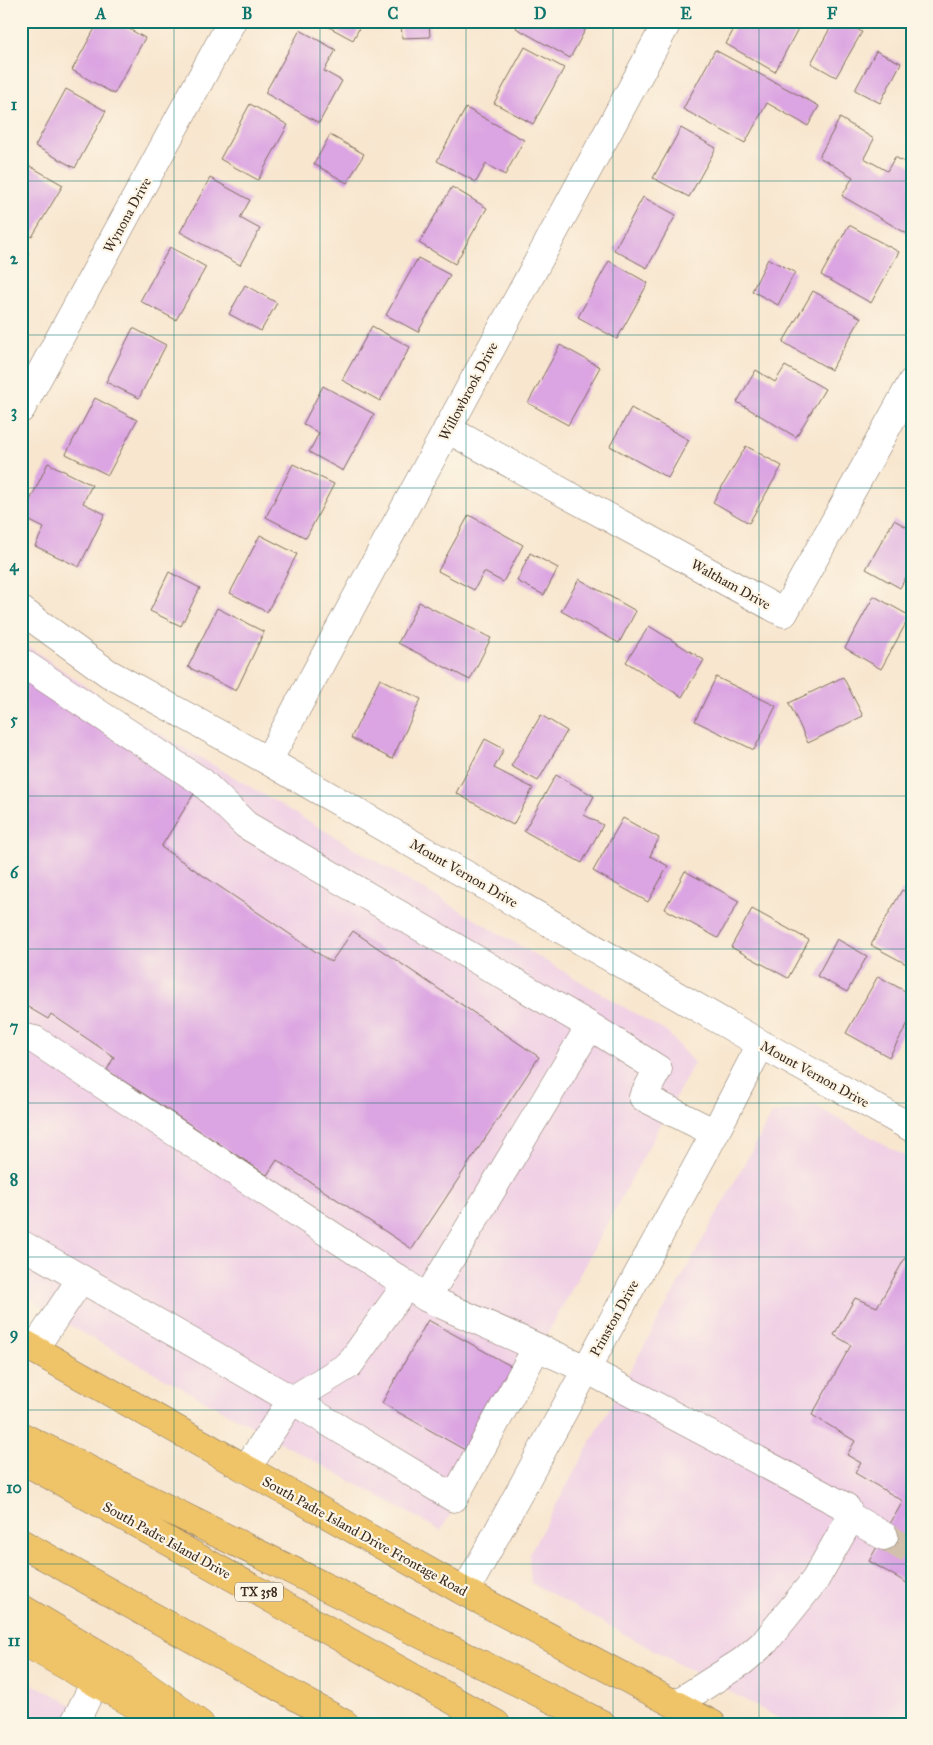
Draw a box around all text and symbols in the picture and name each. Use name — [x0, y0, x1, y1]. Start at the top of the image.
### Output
text: A — [95, 4, 107, 23]
text: B — [242, 4, 252, 23]
text: C — [388, 4, 399, 23]
text: D — [534, 4, 547, 23]
text: E — [680, 4, 692, 23]
text: F — [827, 4, 838, 23]
text: 1 — [11, 95, 18, 114]
street label: Wynona Drive — [100, 175, 155, 256]
text: 2 — [10, 249, 19, 268]
street label: Willowbrook Drive — [435, 339, 502, 443]
text: 3 — [11, 402, 17, 422]
text: 4 — [10, 556, 20, 576]
street label: Waltham Drive — [688, 556, 774, 613]
text: 5 — [10, 710, 18, 729]
street label: Mount Vernon Drive — [407, 836, 521, 911]
text: 6 — [10, 863, 19, 882]
text: 7 — [10, 1017, 19, 1036]
street label: Mount Vernon Drive — [757, 1037, 872, 1111]
text: 8 — [10, 1170, 18, 1189]
street label: Prinston Drive — [586, 1277, 643, 1359]
text: 9 — [10, 1324, 18, 1344]
street label: South Padre Island Drive Frontage Road — [259, 1473, 470, 1600]
text: 10 — [6, 1478, 22, 1497]
street label: South Padre Island Drive — [100, 1498, 234, 1583]
road number: TX 358 — [235, 1582, 283, 1601]
text: 11 — [8, 1631, 21, 1650]

